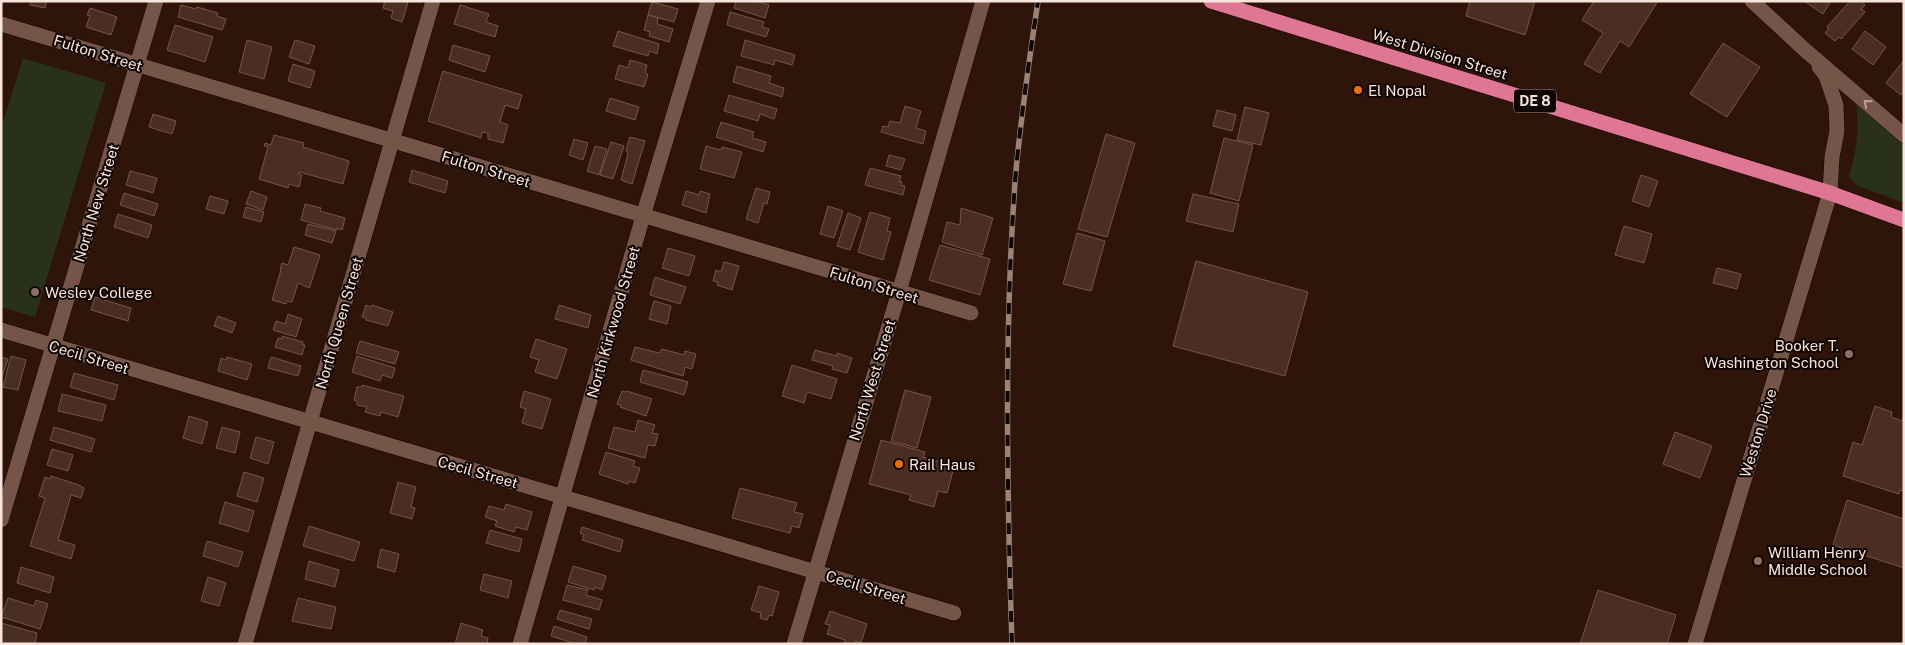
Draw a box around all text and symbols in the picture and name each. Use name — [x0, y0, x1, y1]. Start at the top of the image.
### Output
street label: West Division Street — [1370, 25, 1510, 83]
street label: Fulton Street — [52, 31, 145, 75]
place label: El Nopal — [1368, 82, 1427, 99]
marker: El Nopal — [1352, 84, 1364, 96]
road number: DE 8 — [1514, 90, 1556, 112]
one-way arrow — [1863, 100, 1872, 109]
street label: North New Street — [70, 142, 122, 264]
street label: Fulton Street — [440, 147, 533, 191]
street label: North Kirkwood Street — [583, 244, 643, 400]
street label: North Queen Street — [312, 255, 366, 391]
street label: Fulton Street — [828, 263, 921, 307]
place label: Wesley College — [45, 284, 152, 301]
marker: Wesley College — [29, 286, 41, 298]
street label: North West Street — [845, 317, 899, 443]
street label: Cecil Street — [47, 337, 131, 377]
place label: Booker T. Washington School — [1704, 337, 1839, 371]
marker: Booker T. Washington School — [1843, 348, 1855, 360]
street label: Weston Drive — [1736, 387, 1780, 479]
street label: Cecil Street — [436, 452, 520, 492]
place label: Rail Haus — [909, 456, 975, 473]
marker: Rail Haus — [893, 458, 905, 470]
place label: William Henry Middle School — [1768, 544, 1867, 578]
marker: William Henry Middle School — [1752, 555, 1764, 567]
street label: Cecil Street — [824, 567, 908, 607]

